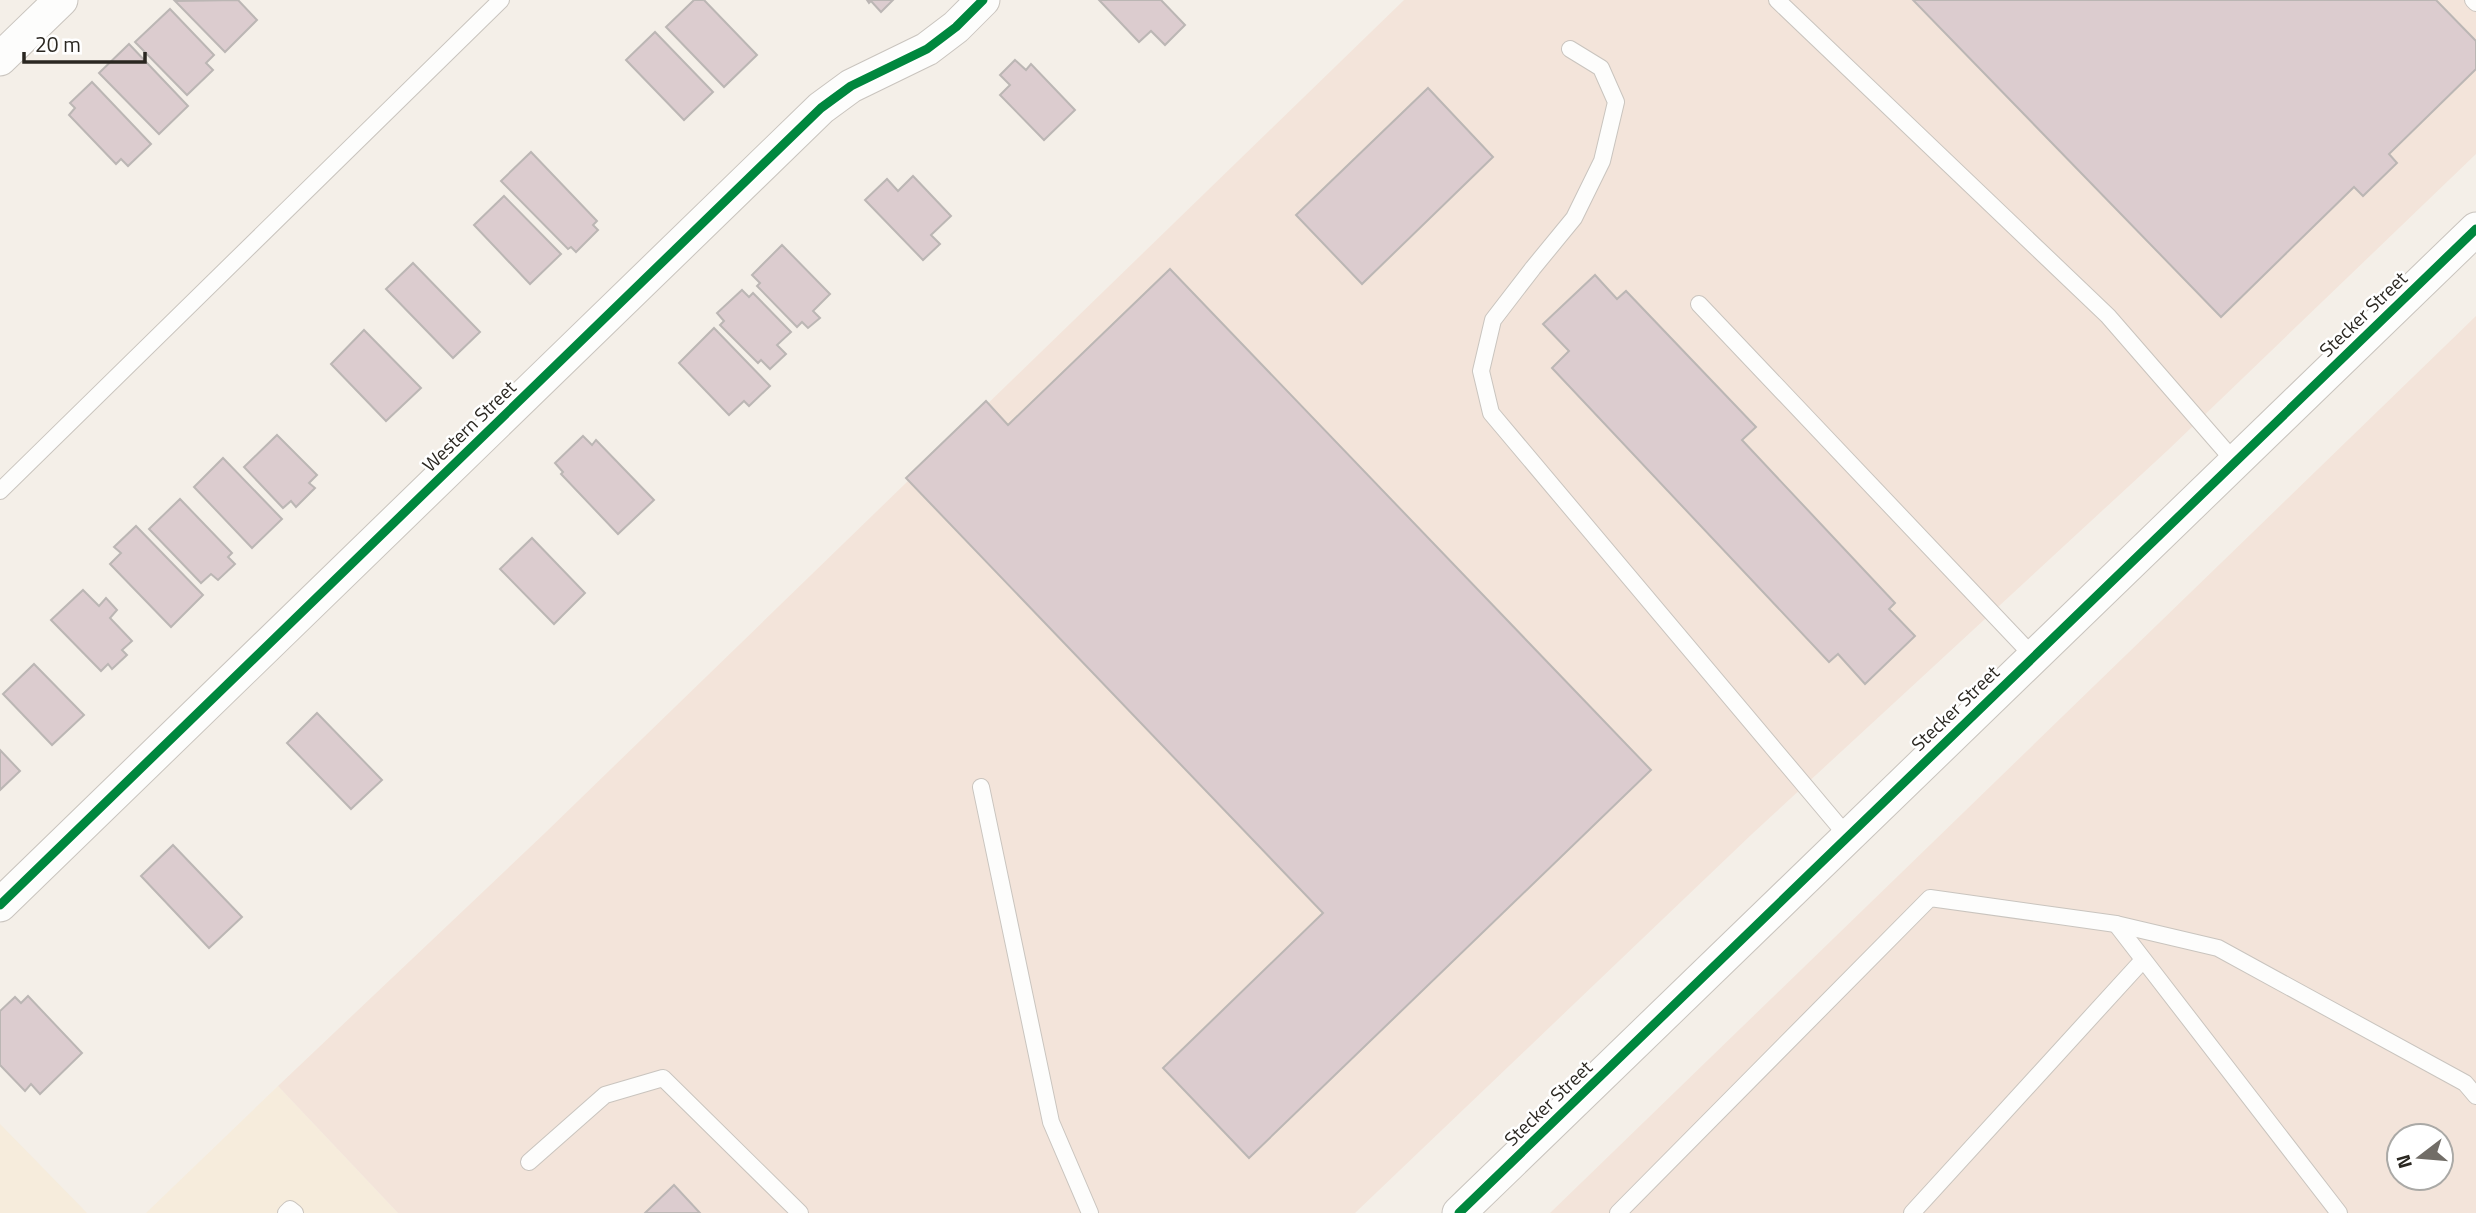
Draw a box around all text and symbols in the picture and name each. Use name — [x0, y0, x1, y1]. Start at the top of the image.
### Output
scale bar — [24, 21, 145, 65]
text: 20 m — [35, 28, 81, 60]
street label: Stecker Street — [2312, 264, 2414, 363]
street label: Western Street — [415, 373, 523, 478]
street label: Stecker Street — [1904, 658, 2006, 757]
street label: Stecker Street — [1497, 1053, 1599, 1152]
north arrow — [2385, 1122, 2455, 1192]
text: N — [2387, 1151, 2419, 1172]

